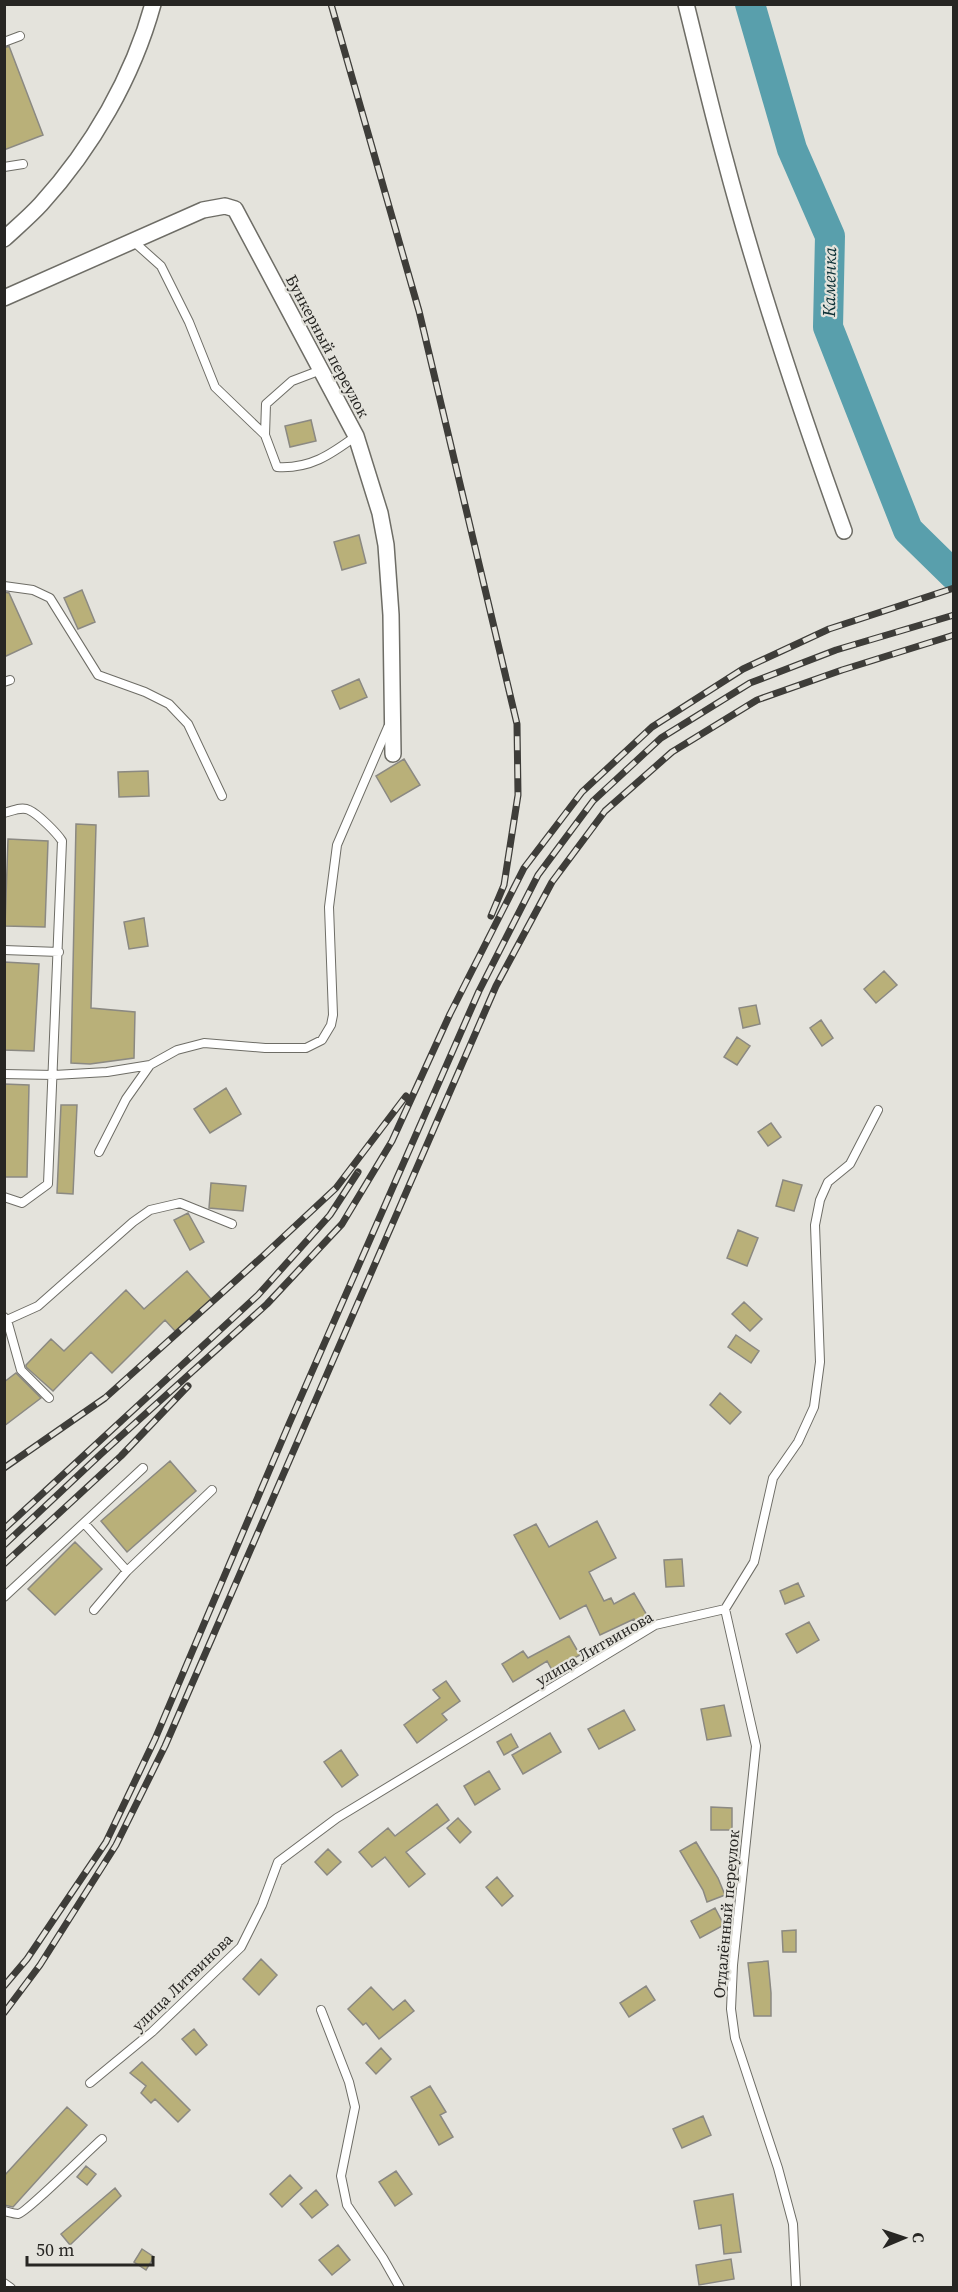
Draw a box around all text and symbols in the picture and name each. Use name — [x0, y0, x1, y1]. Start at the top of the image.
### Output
water label: Каменка — [816, 246, 842, 318]
street label: Бункерный переулок — [281, 270, 375, 422]
street label: улица Литвинова — [531, 1605, 657, 1691]
street label: Отдалённый переулок — [708, 1829, 744, 1999]
street label: улица Литвинова — [127, 1928, 238, 2036]
north arrow — [874, 2208, 934, 2268]
scale bar — [27, 2229, 153, 2267]
text: С — [908, 2232, 930, 2243]
text: 50 m — [36, 2237, 74, 2262]

